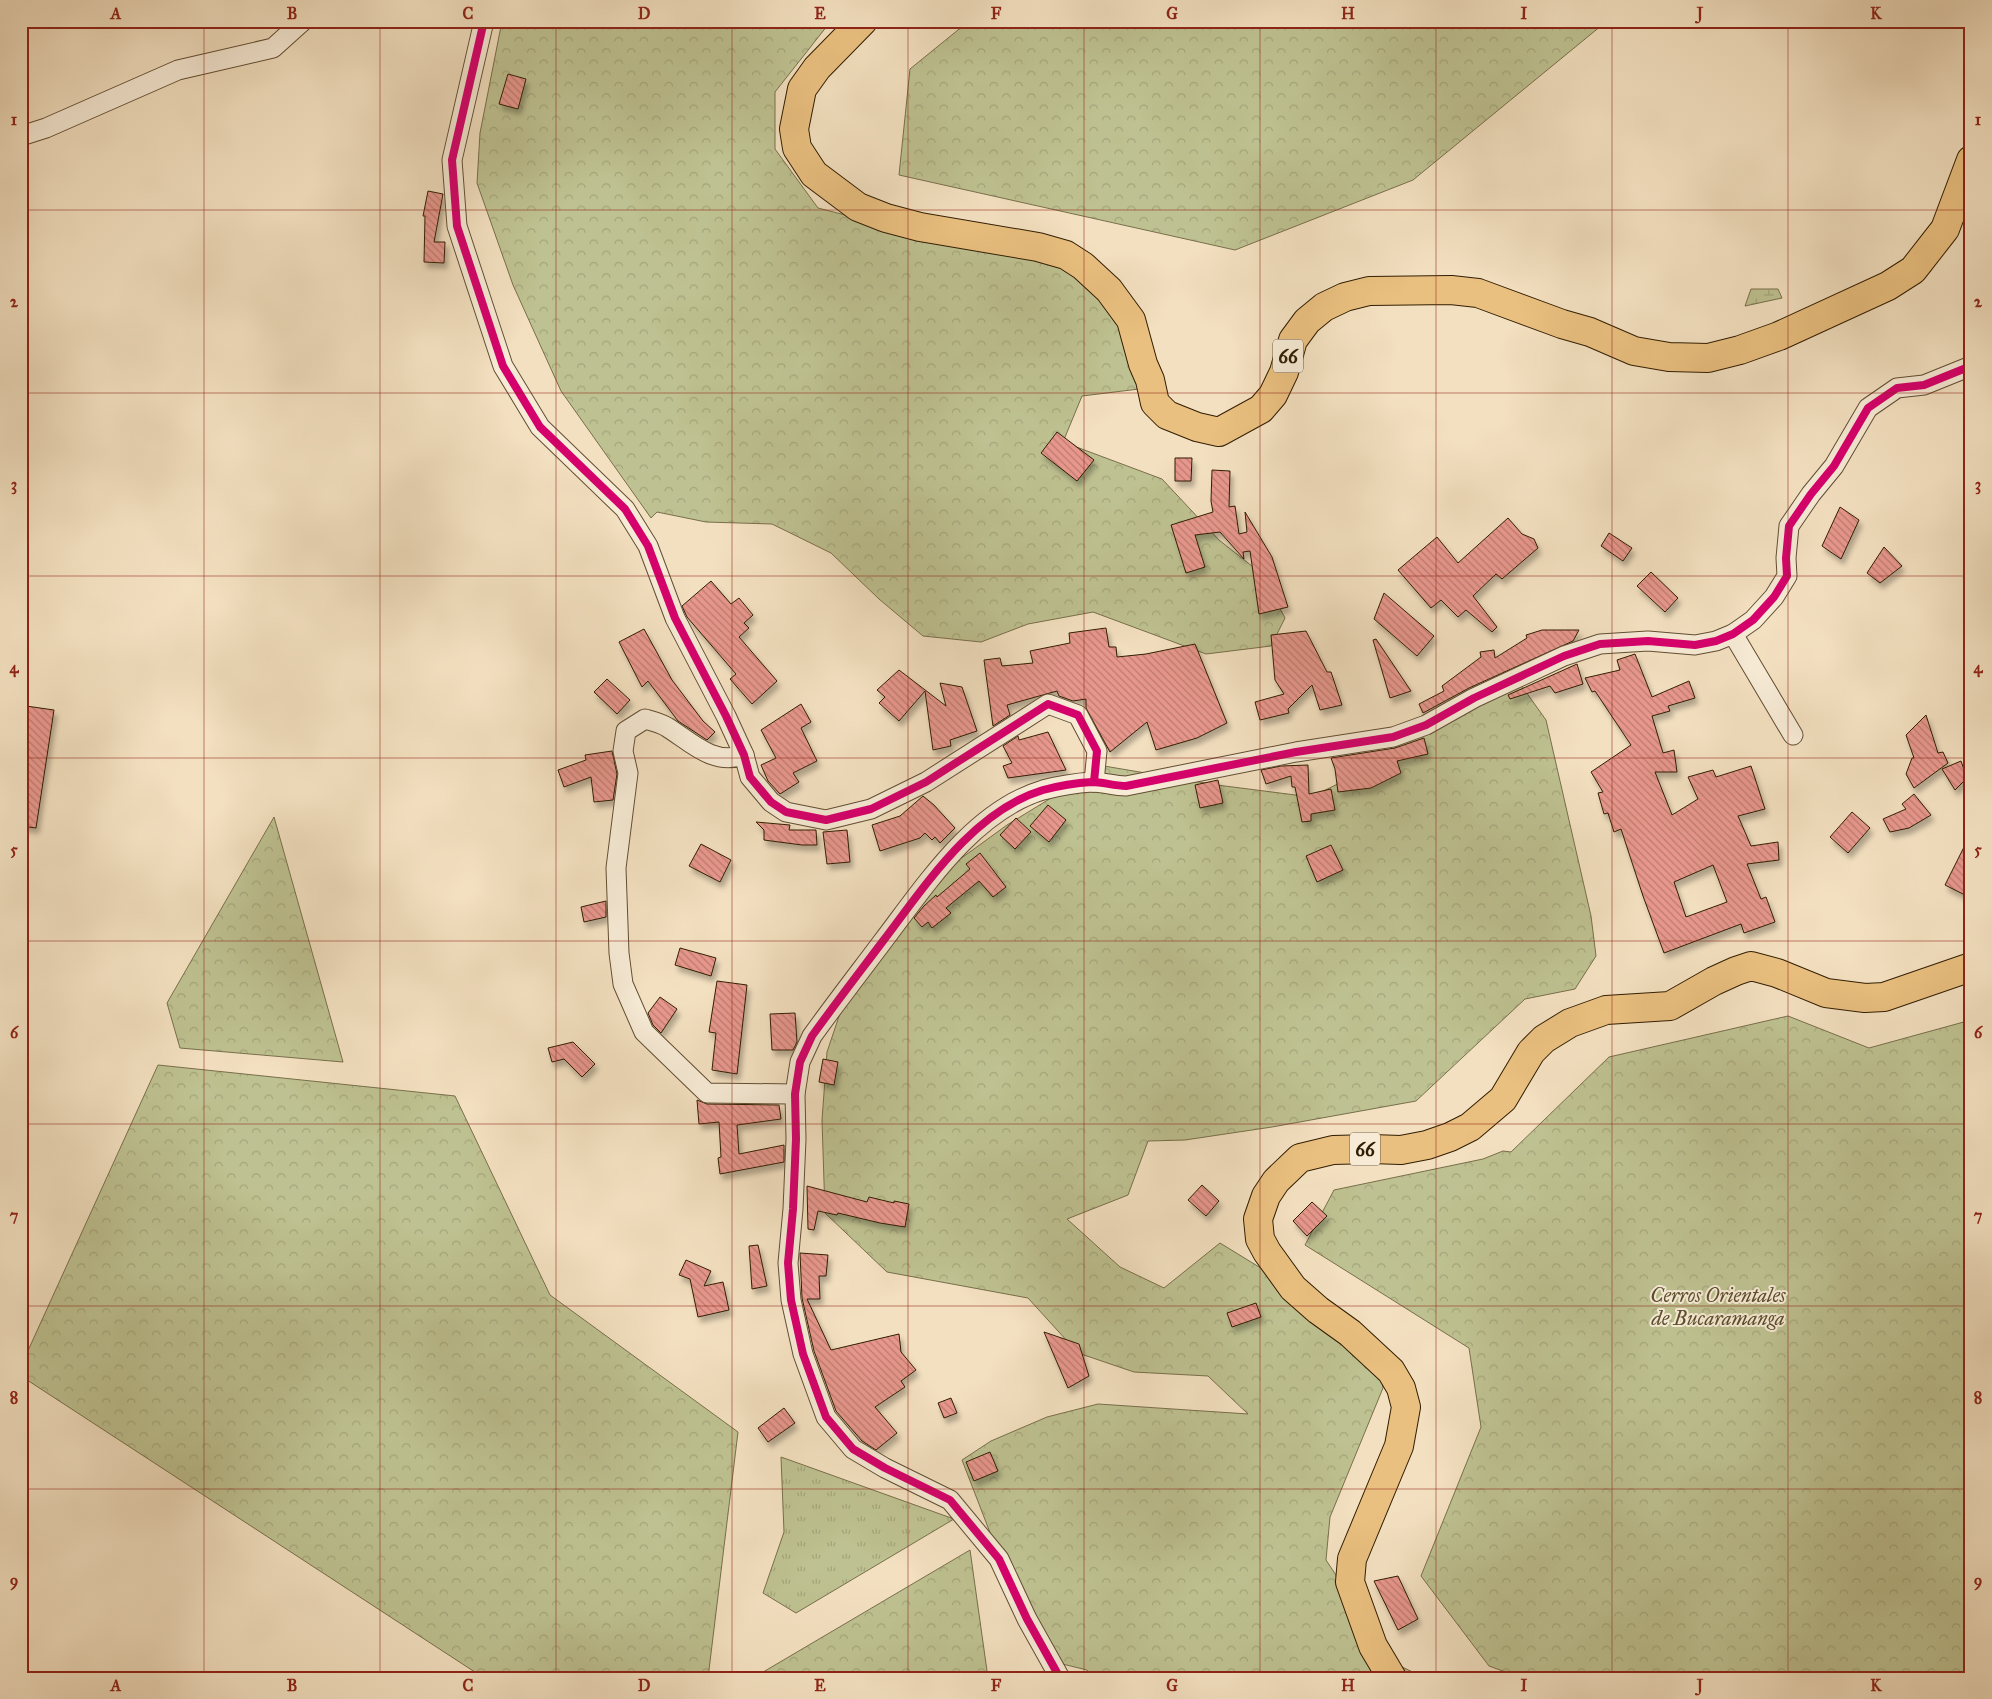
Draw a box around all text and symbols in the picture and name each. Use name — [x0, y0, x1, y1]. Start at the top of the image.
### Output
text: A — [110, 4, 122, 23]
text: B — [287, 4, 297, 23]
text: C — [463, 4, 474, 23]
text: D — [638, 4, 651, 23]
text: E — [814, 4, 826, 23]
text: F — [991, 4, 1002, 23]
text: G — [1166, 4, 1178, 23]
text: H — [1341, 4, 1355, 23]
text: I — [1521, 4, 1528, 23]
text: J — [1695, 4, 1704, 24]
text: K — [1870, 4, 1882, 23]
text: 1 — [11, 110, 18, 129]
text: 1 — [1975, 110, 1982, 129]
text: 2 — [10, 292, 19, 311]
text: 2 — [1974, 292, 1983, 311]
road number: 66 — [1273, 340, 1303, 372]
text: 3 — [11, 475, 17, 495]
text: 3 — [1975, 475, 1981, 495]
text: 4 — [10, 658, 20, 678]
text: 4 — [1974, 658, 1984, 678]
text: 5 — [10, 840, 18, 859]
text: 5 — [1974, 840, 1982, 859]
text: 6 — [10, 1023, 19, 1042]
text: 6 — [1974, 1023, 1983, 1042]
road number: 66 — [1350, 1132, 1380, 1166]
text: 7 — [10, 1206, 19, 1225]
text: 7 — [1974, 1206, 1983, 1225]
park label: Cerros Orientales de Bucaramanga — [1650, 1283, 1787, 1330]
text: 8 — [10, 1388, 18, 1407]
text: 8 — [1974, 1388, 1982, 1407]
text: 9 — [10, 1571, 18, 1591]
text: 9 — [1974, 1571, 1982, 1591]
text: A — [110, 1676, 122, 1695]
text: B — [287, 1676, 297, 1695]
text: C — [463, 1676, 474, 1695]
text: D — [638, 1676, 651, 1695]
text: E — [814, 1676, 826, 1695]
text: F — [991, 1676, 1002, 1695]
text: G — [1166, 1676, 1178, 1695]
text: H — [1341, 1676, 1355, 1695]
text: I — [1521, 1676, 1528, 1695]
text: J — [1695, 1676, 1704, 1696]
text: K — [1870, 1676, 1882, 1695]

